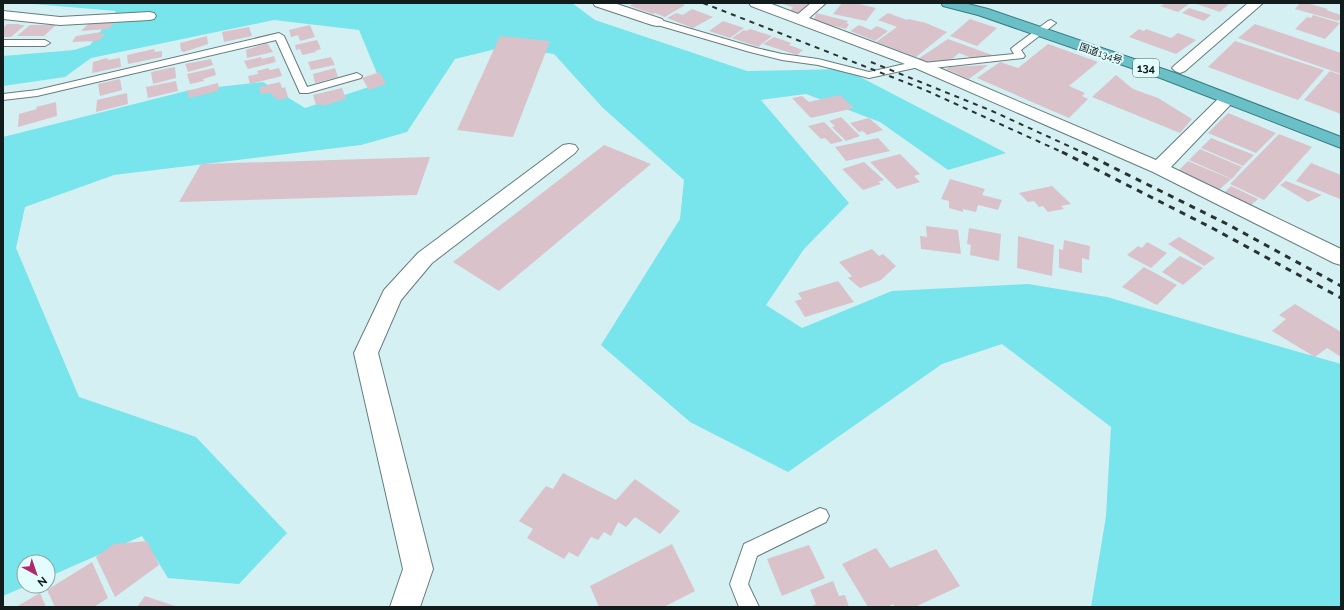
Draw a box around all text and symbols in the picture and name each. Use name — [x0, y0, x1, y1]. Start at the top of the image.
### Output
street label: 国道134号 — [1078, 41, 1124, 66]
road number: 134 — [1133, 59, 1159, 77]
north arrow — [16, 554, 56, 594]
text: N — [35, 574, 50, 589]

